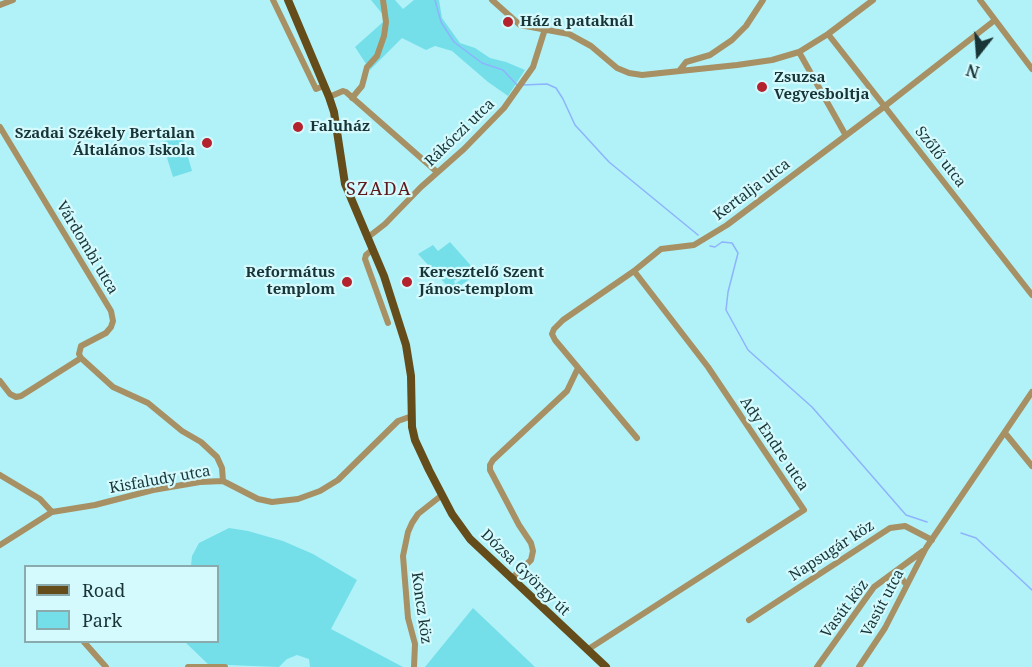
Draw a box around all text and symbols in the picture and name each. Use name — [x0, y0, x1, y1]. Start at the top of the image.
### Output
place label: Ház a pataknál — [520, 13, 634, 31]
marker: Ház a pataknál — [501, 15, 515, 29]
north arrow — [948, 24, 1008, 84]
text: N — [963, 59, 982, 84]
place label: Zsuzsa Vegyesboltja — [774, 69, 870, 104]
marker: Zsuzsa Vegyesboltja — [755, 80, 769, 94]
street label: Rákóczi utca — [421, 95, 499, 171]
place label: Faluház — [310, 118, 370, 136]
marker: Faluház — [291, 120, 305, 134]
street label: Szőlő utca — [911, 123, 969, 191]
place label: Szadai Székely Bertalan Általános Iskola — [15, 125, 195, 160]
marker: Szadai Székely Bertalan Általános Iskola — [200, 136, 214, 150]
street label: Kertalja utca — [710, 155, 794, 225]
district label: SZADA — [346, 179, 412, 201]
street label: Várdombi utca — [52, 198, 122, 298]
place label: Református templom — [245, 264, 335, 299]
place label: Keresztelő Szent János-templom — [419, 264, 544, 299]
marker: Református templom — [340, 275, 354, 289]
marker: Keresztelő Szent János-templom — [400, 275, 414, 289]
street label: Ady Endre utca — [736, 393, 812, 495]
street label: Kisfaludy utca — [108, 462, 212, 498]
street label: Napsugár köz — [786, 517, 878, 585]
street label: Dózsa György út — [477, 526, 573, 620]
legend — [24, 565, 219, 643]
street label: Vasút utca — [858, 566, 908, 640]
street label: Koncz köz — [407, 571, 435, 645]
street label: Vasút köz — [817, 576, 873, 642]
text: Road — [82, 578, 125, 602]
text: Park — [82, 608, 122, 632]

